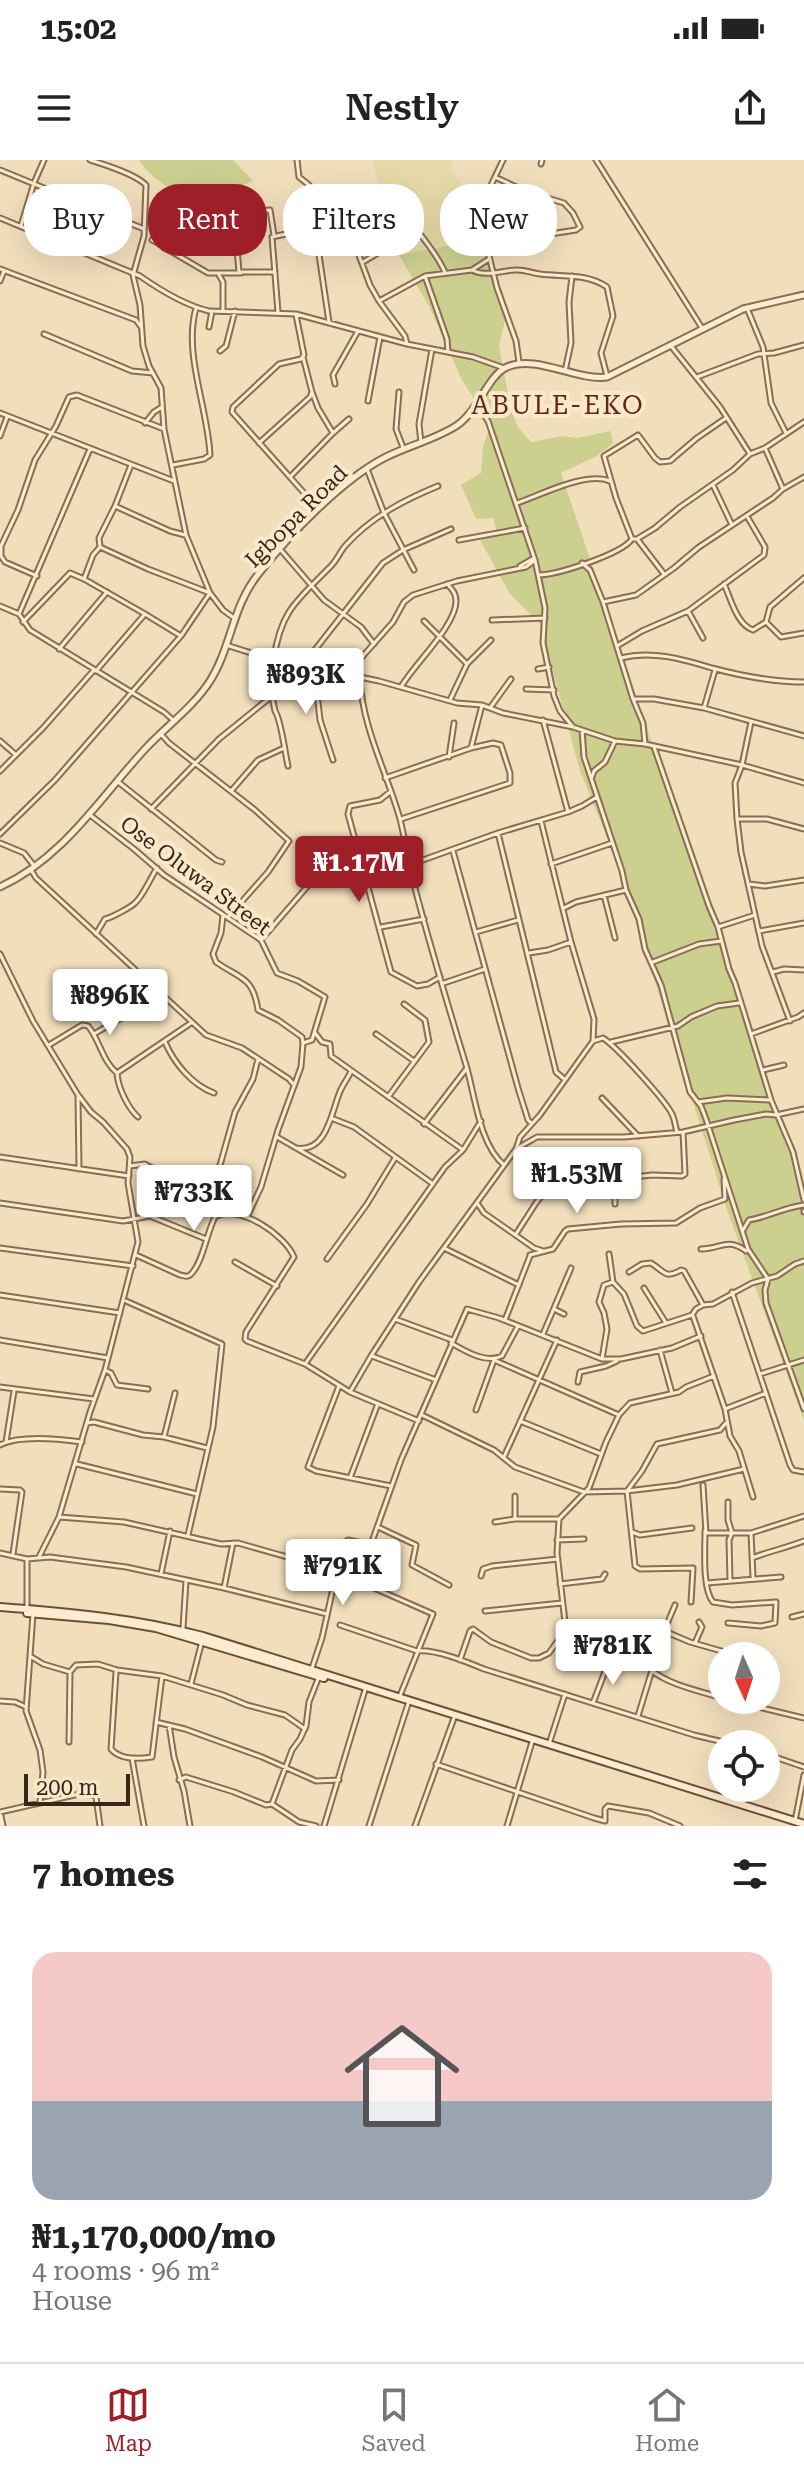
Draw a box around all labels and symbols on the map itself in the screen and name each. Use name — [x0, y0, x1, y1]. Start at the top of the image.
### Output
district label: ABULE-EKO — [471, 390, 645, 420]
street label: Igbopa Road — [240, 460, 353, 573]
pin: ₦893K — [250, 648, 362, 716]
street label: Ose Oluwa Street — [116, 811, 276, 940]
pin: ₦1.17M — [294, 836, 424, 904]
pin: ₦896K — [54, 969, 166, 1037]
pin: ₦1.53M — [512, 1147, 642, 1215]
pin: ₦733K — [138, 1165, 250, 1233]
pin: ₦791K — [287, 1539, 399, 1607]
pin: ₦781K — [557, 1619, 669, 1687]
north arrow — [708, 1642, 780, 1714]
scale bar — [24, 1770, 130, 1806]

